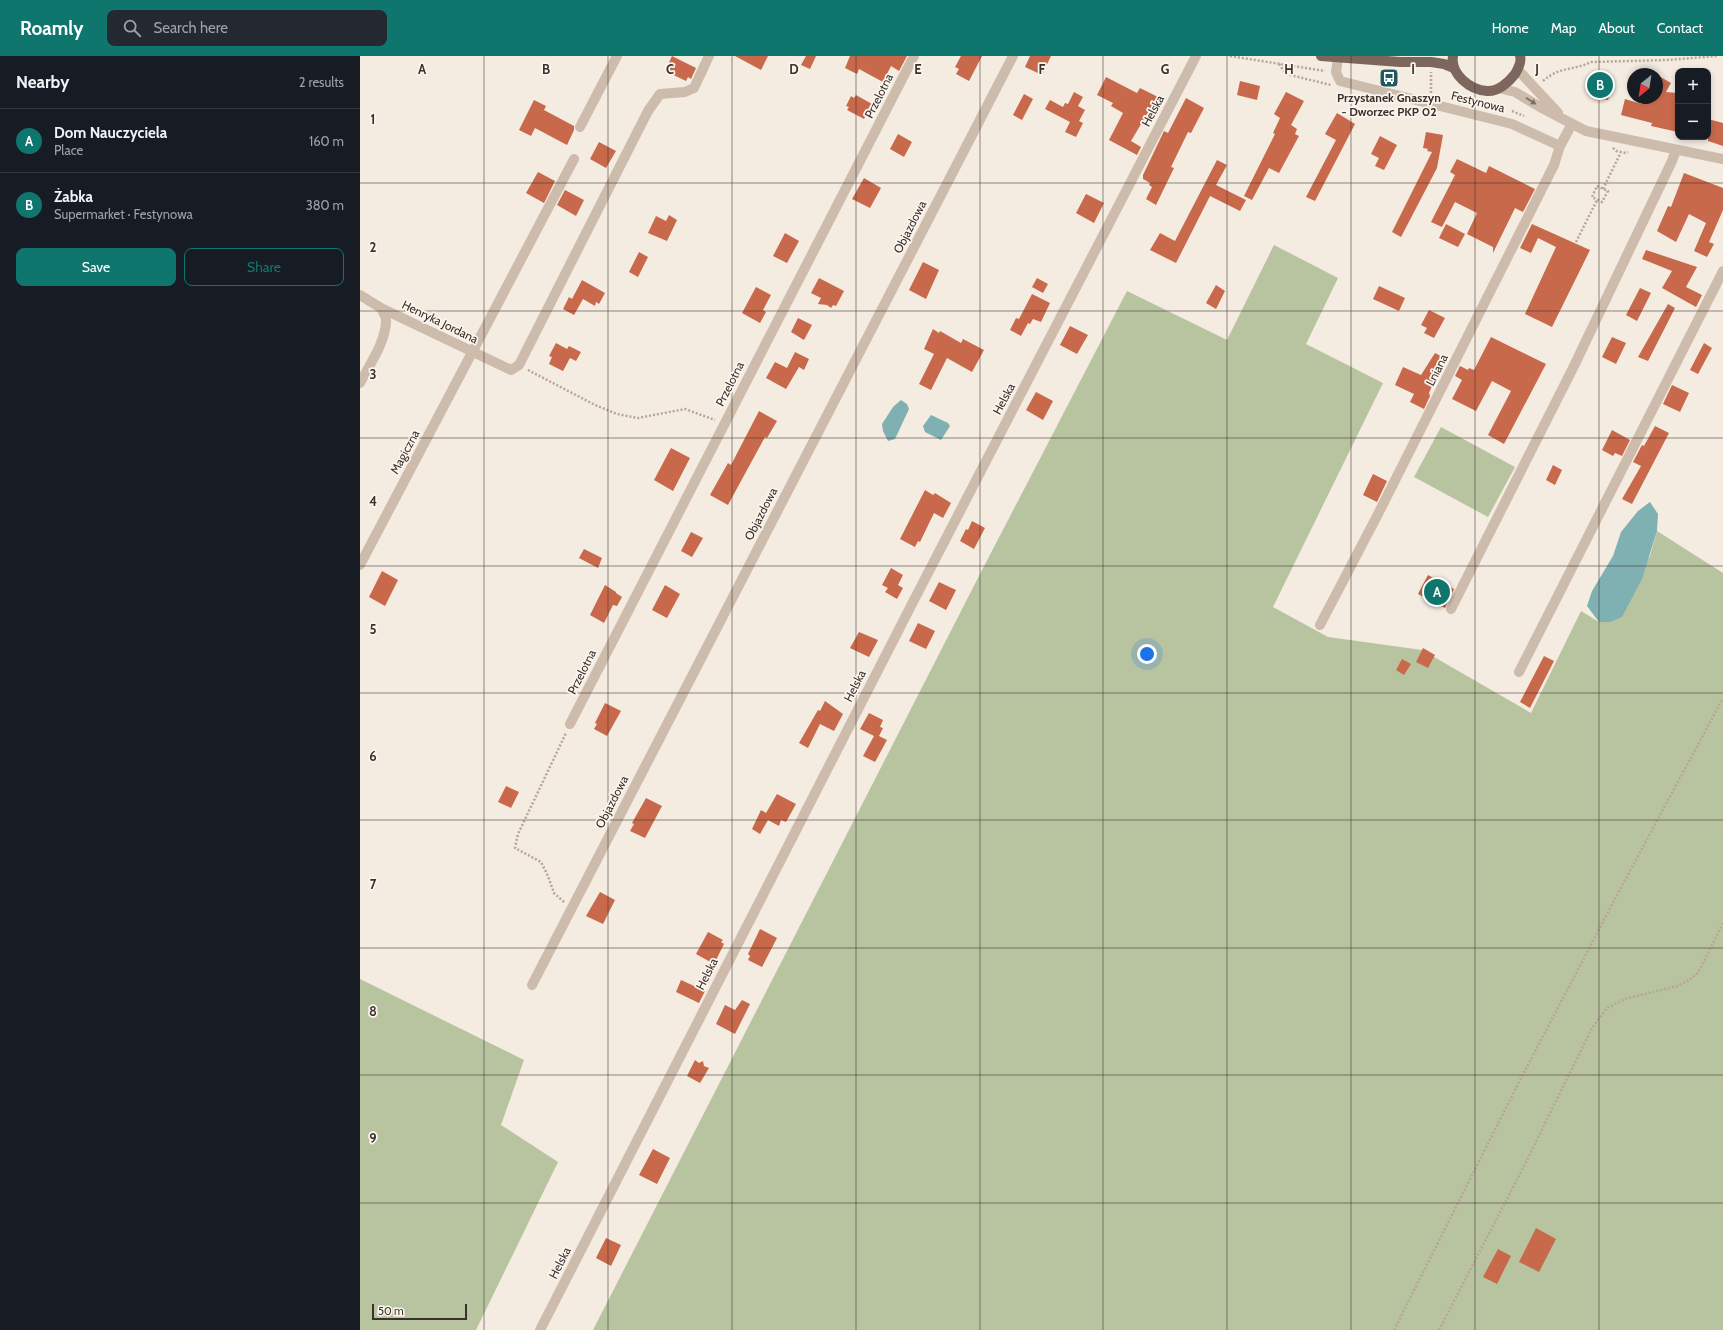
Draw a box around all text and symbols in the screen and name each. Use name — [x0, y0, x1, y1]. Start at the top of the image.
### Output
search box — [107, 10, 387, 46]
text: Roamly — [20, 17, 83, 40]
icon: search — [121, 17, 143, 39]
text: Search here — [153, 19, 228, 37]
text: Home — [1492, 19, 1529, 37]
text: Map — [1551, 19, 1576, 37]
text: About — [1598, 19, 1635, 37]
text: Contact — [1657, 19, 1703, 37]
text: A — [418, 61, 427, 77]
text: B — [542, 61, 550, 77]
text: C — [666, 61, 674, 77]
text: D — [789, 61, 799, 77]
text: E — [914, 61, 922, 77]
text: F — [1039, 61, 1046, 77]
text: G — [1161, 61, 1170, 77]
text: H — [1284, 61, 1294, 77]
text: I — [1411, 61, 1415, 77]
text: J — [1534, 61, 1539, 77]
bus stop icon: Przystanek Gnaszyn - Dworzec PKP 02 — [1378, 67, 1400, 89]
north arrow — [1627, 68, 1663, 104]
map controls — [1675, 68, 1711, 140]
button: + — [1675, 68, 1711, 104]
pin: B — [1587, 70, 1613, 100]
street label: Przelotna — [861, 71, 896, 121]
text: Nearby — [16, 72, 69, 92]
text: 2 results — [299, 74, 344, 90]
street label: Festynowa — [1450, 88, 1507, 115]
place label: Przystanek Gnaszyn - Dworzec PKP 02 — [1337, 90, 1441, 119]
street label: Helska — [1138, 92, 1167, 129]
one-way arrow — [1525, 98, 1537, 105]
button: − — [1675, 104, 1711, 140]
text: 1 — [371, 111, 375, 127]
text: Dom Nauczyciela — [54, 124, 167, 142]
text: A — [25, 133, 33, 149]
text: 160 m — [309, 133, 344, 149]
text: Place — [54, 142, 83, 158]
text: Żabka — [54, 188, 93, 206]
text: B — [25, 197, 33, 213]
text: 380 m — [306, 197, 344, 213]
street label: Objazdowa — [890, 198, 929, 256]
text: Supermarket · Festynowa — [54, 206, 193, 222]
text: 2 — [370, 239, 377, 255]
button: Save — [16, 248, 176, 286]
button: Share — [184, 248, 344, 286]
street label: Henryka Jordana — [400, 297, 481, 347]
street label: Lniana — [1422, 351, 1451, 388]
street label: Przelotna — [712, 359, 747, 409]
text: 3 — [369, 366, 377, 382]
street label: Helska — [989, 380, 1018, 417]
street label: Magiczna — [387, 427, 423, 476]
street label: Objazdowa — [741, 485, 780, 543]
text: 4 — [369, 493, 377, 509]
pin: A — [1424, 577, 1450, 607]
text: 5 — [370, 621, 377, 637]
your location — [1137, 644, 1157, 664]
street label: Przelotna — [564, 647, 599, 697]
street label: Helska — [840, 667, 869, 704]
text: 6 — [369, 748, 377, 764]
street label: Objazdowa — [592, 773, 631, 831]
text: 7 — [370, 876, 377, 892]
street label: Helska — [692, 955, 721, 992]
text: 8 — [369, 1003, 377, 1019]
text: 9 — [369, 1130, 377, 1146]
street label: Helska — [545, 1244, 574, 1281]
scale bar — [372, 1302, 467, 1321]
text: 50 m — [378, 1304, 404, 1318]

